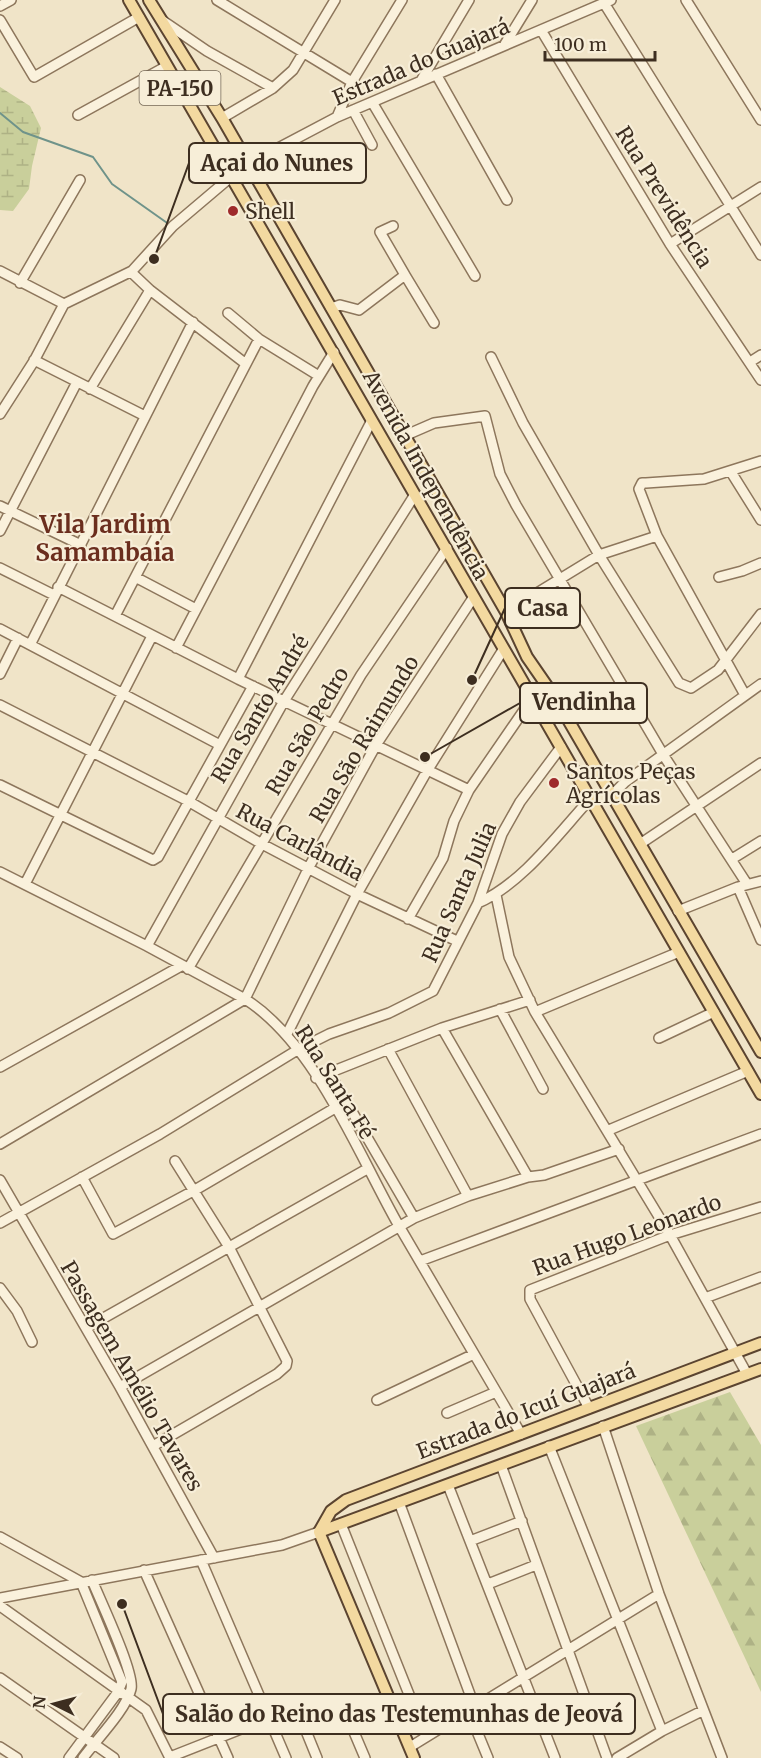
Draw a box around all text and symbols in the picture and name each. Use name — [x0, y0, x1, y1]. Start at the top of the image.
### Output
street label: Estrada do Guajará — [329, 13, 513, 111]
scale bar — [545, 24, 654, 62]
text: 100 m — [554, 33, 607, 56]
road number: PA-150 — [140, 71, 220, 105]
street label: Rua Previdência — [610, 121, 718, 273]
callout: Açai do Nunes — [189, 143, 366, 183]
text: Açai do Nunes — [200, 149, 353, 177]
place label: Shell — [245, 198, 296, 225]
marker: Shell — [226, 204, 240, 218]
street label: Avenida Independência — [357, 365, 495, 585]
district label: Vila Jardim Samambaia — [35, 509, 175, 568]
callout: Casa — [505, 588, 580, 628]
text: Casa — [518, 594, 568, 622]
street label: Rua Santo André — [205, 630, 315, 788]
street label: Rua São Raimundo — [303, 650, 425, 828]
street label: Rua São Pedro — [259, 662, 355, 800]
callout: Vendinha — [520, 683, 647, 723]
text: Vendinha — [531, 688, 636, 716]
place label: Santos Peças Agrícolas — [565, 758, 696, 809]
marker: Santos Peças Agrícolas — [547, 776, 561, 790]
street label: Rua Carlândia — [232, 797, 368, 887]
street label: Rua Santa Julia — [416, 818, 502, 966]
street label: Rua Santa Fé — [289, 1020, 381, 1144]
street label: Rua Hugo Leonardo — [529, 1188, 725, 1282]
street label: Passagem Amélio Tavares — [55, 1256, 209, 1496]
street label: Estrada do Icuí Guajará — [413, 1357, 639, 1465]
north arrow — [24, 1674, 84, 1734]
callout: Salão do Reino das Testemunhas de Jeová — [163, 1694, 635, 1734]
text: N — [28, 1695, 50, 1710]
text: Salão do Reino das Testemunhas de Jeová — [175, 1700, 623, 1728]

